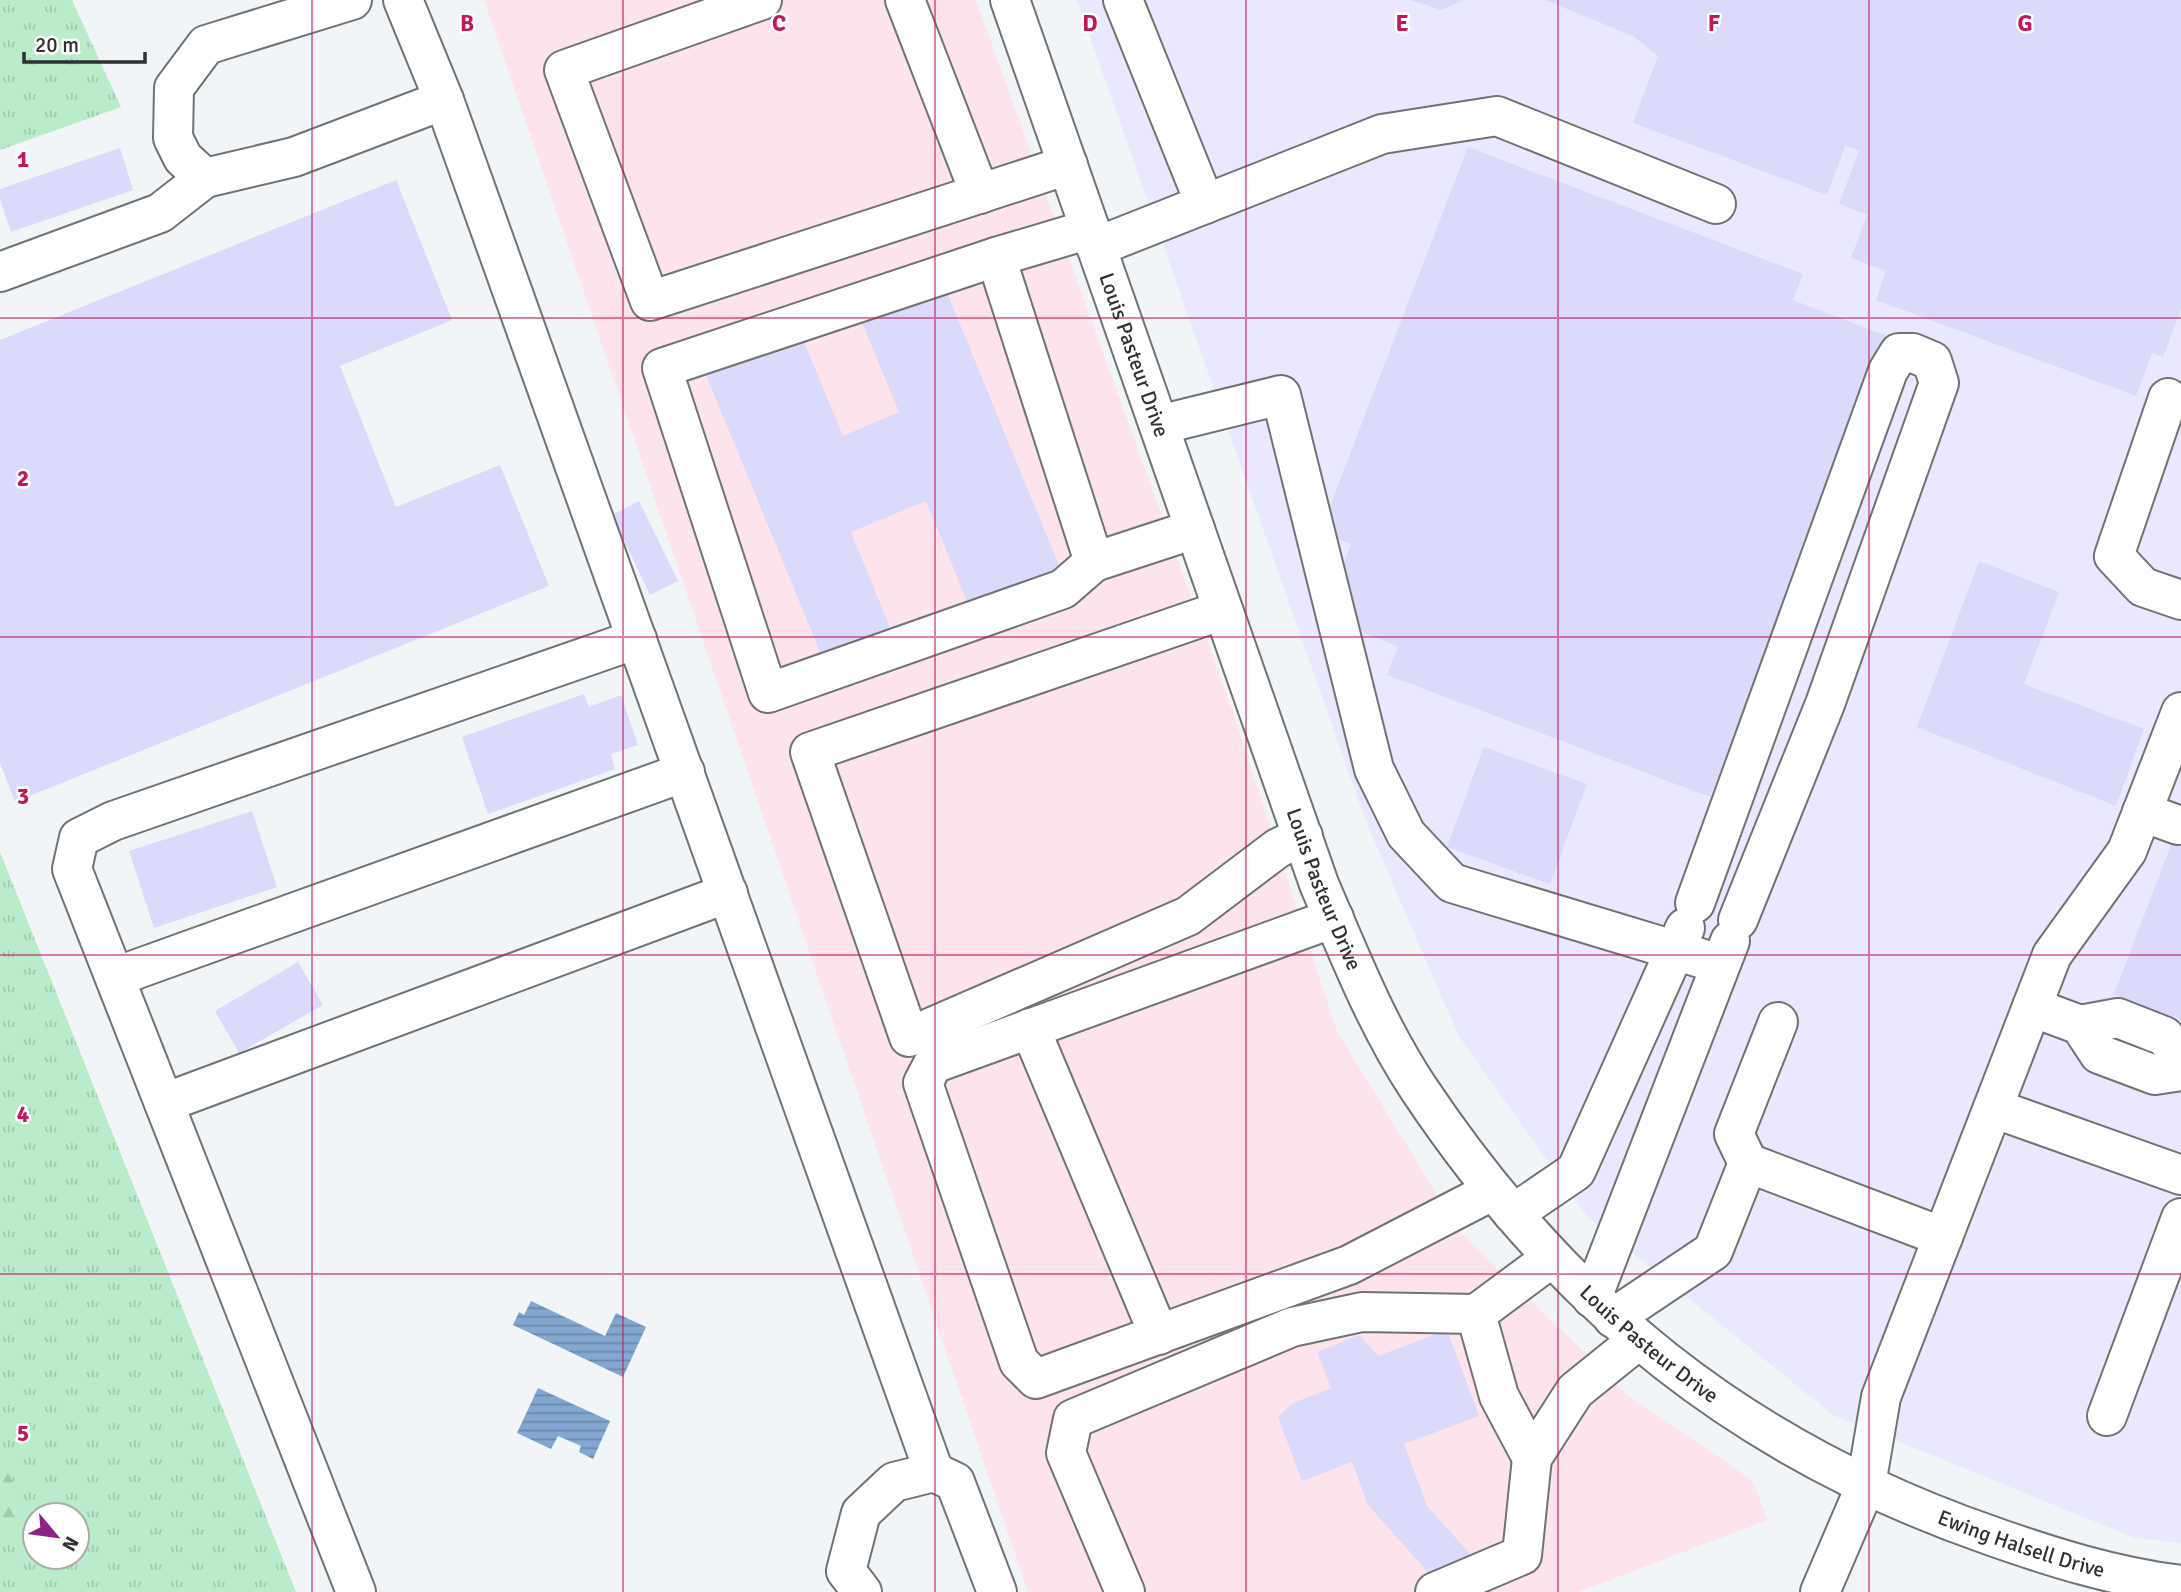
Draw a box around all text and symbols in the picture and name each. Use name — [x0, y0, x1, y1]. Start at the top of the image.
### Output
text: B — [460, 9, 474, 38]
text: C — [772, 9, 786, 38]
text: D — [1082, 9, 1098, 38]
text: E — [1395, 9, 1409, 38]
text: F — [1708, 9, 1720, 38]
text: G — [2017, 9, 2033, 38]
scale bar — [24, 21, 145, 65]
text: 20 m — [35, 32, 79, 58]
text: 1 — [17, 145, 29, 174]
street label: Louis Pasteur Drive — [1093, 269, 1175, 440]
text: 2 — [17, 464, 29, 493]
text: 3 — [17, 782, 29, 811]
street label: Louis Pasteur Drive — [1280, 805, 1367, 974]
text: 4 — [17, 1100, 29, 1129]
street label: Louis Pasteur Drive — [1574, 1279, 1723, 1409]
text: 5 — [17, 1419, 29, 1448]
north arrow — [21, 1501, 91, 1571]
street label: Ewing Halsell Drive — [1934, 1504, 2107, 1583]
text: N — [56, 1532, 84, 1555]

